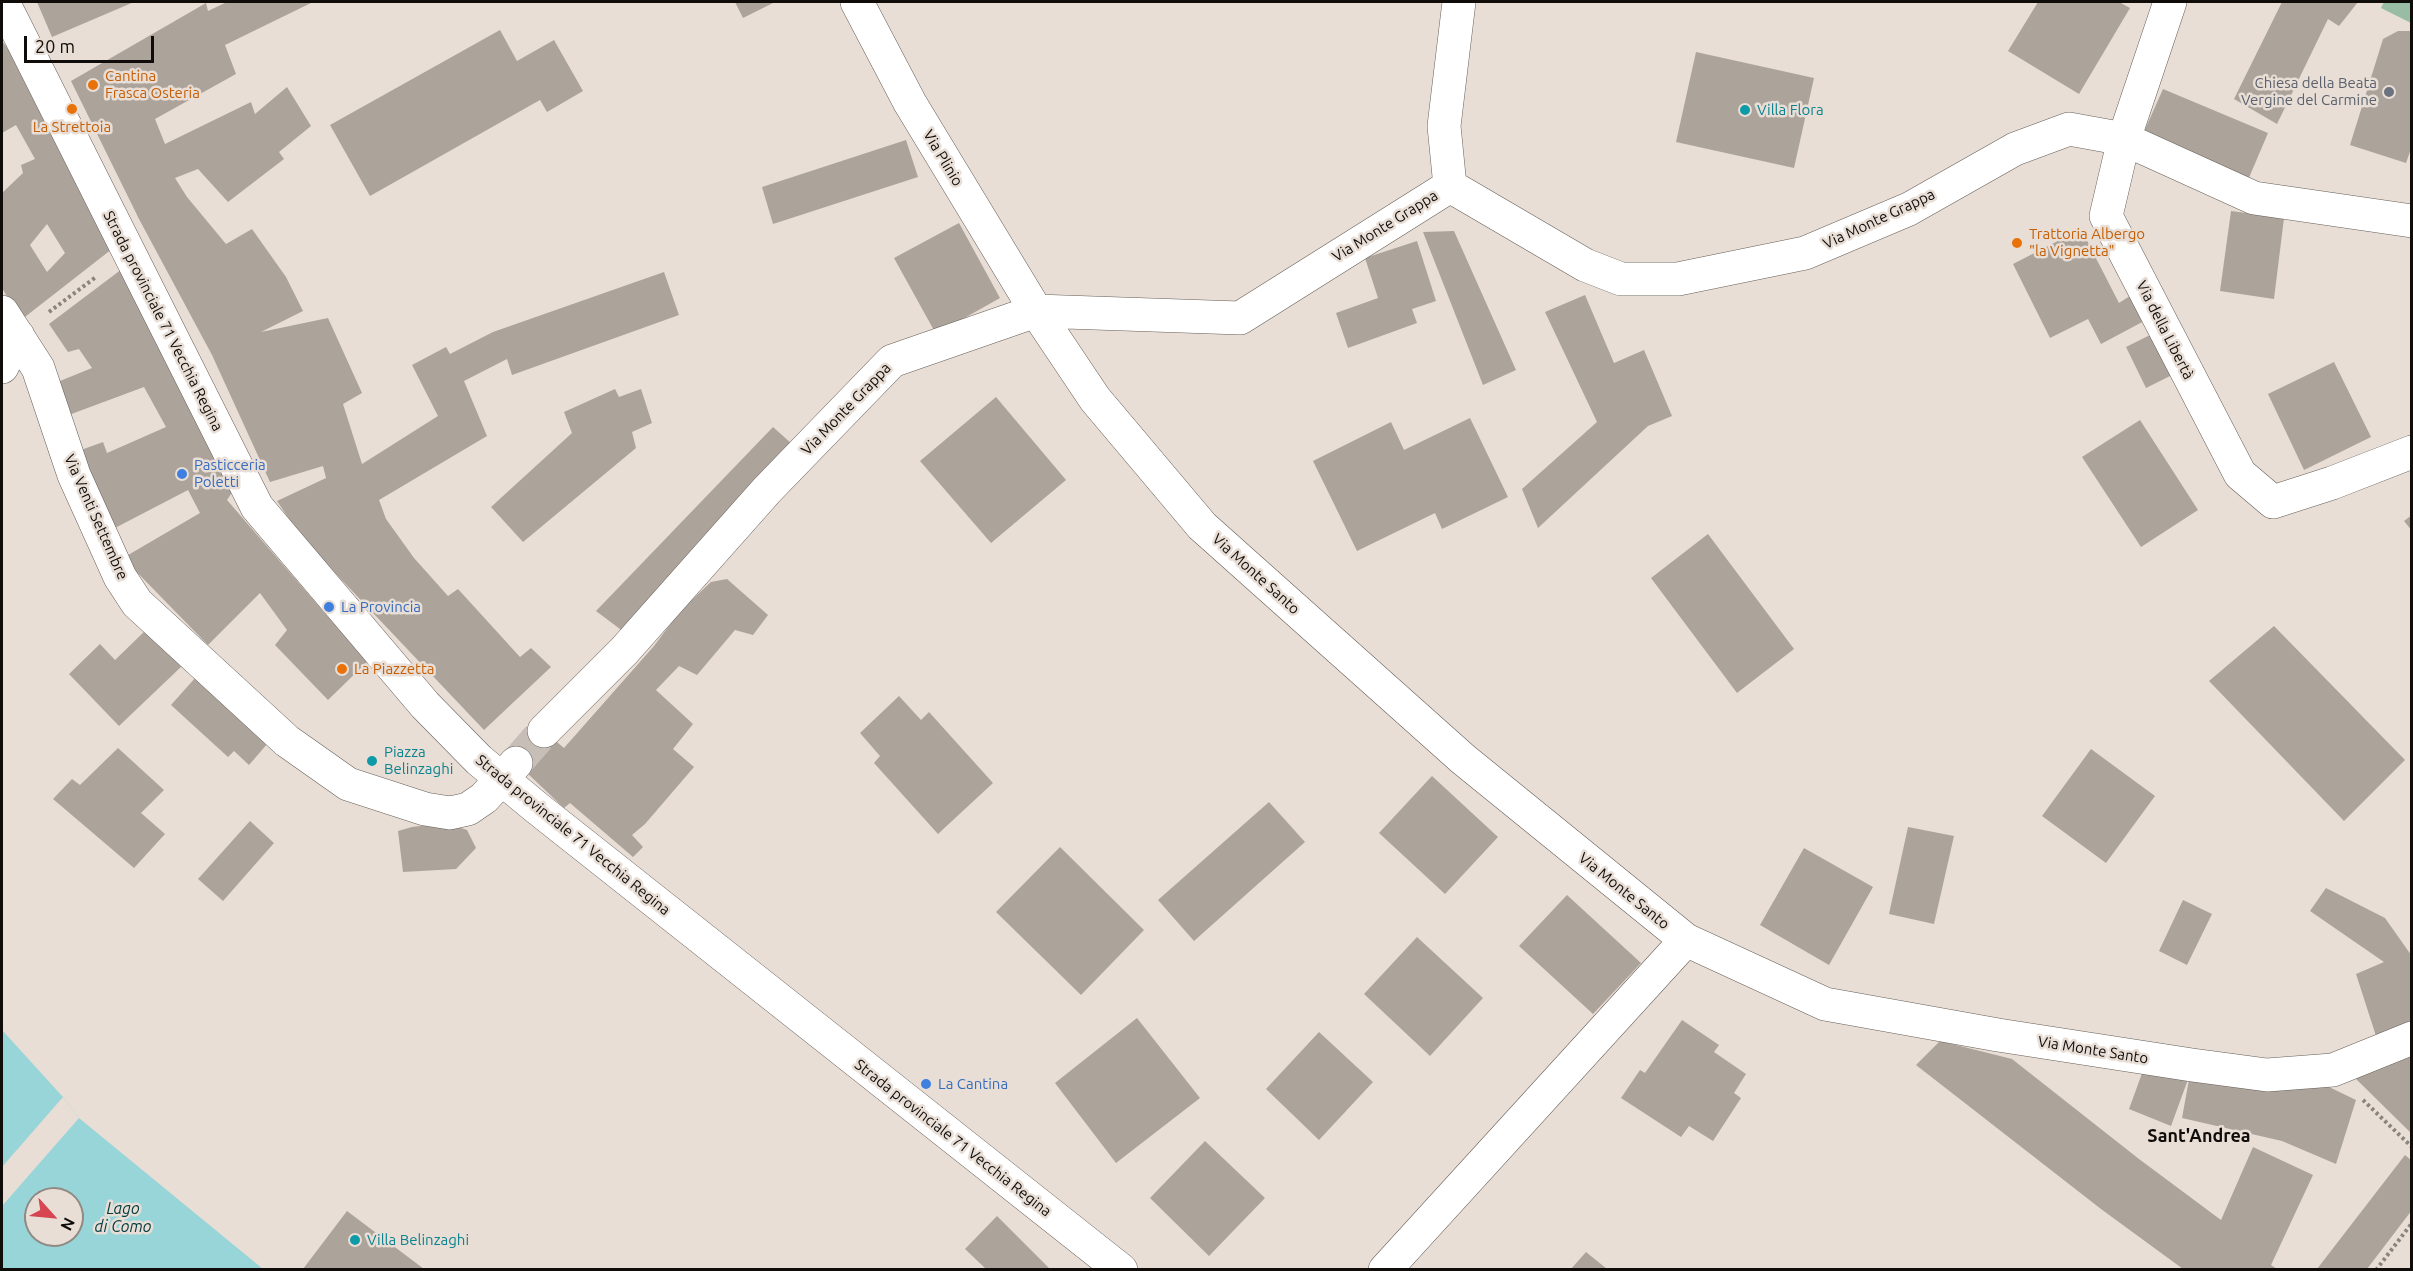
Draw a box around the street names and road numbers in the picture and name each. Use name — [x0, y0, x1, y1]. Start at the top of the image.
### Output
street label: Via Plinio — [919, 127, 967, 189]
street label: Via Monte Grappa — [1820, 185, 1938, 253]
street label: Via Monte Grappa — [1329, 186, 1441, 266]
street label: Strada provinciale 71 Vecchia Regina — [99, 208, 227, 434]
street label: Via della Libertà — [2132, 278, 2198, 382]
street label: Via Monte Grappa — [797, 359, 895, 459]
street label: Via Venti Settembre — [60, 451, 132, 583]
street label: Via Monte Santo — [1209, 530, 1303, 618]
street label: Strada provinciale 71 Vecchia Regina — [472, 751, 674, 919]
street label: Via Monte Santo — [1575, 849, 1673, 933]
street label: Via Monte Santo — [2037, 1032, 2149, 1068]
street label: Strada provinciale 71 Vecchia Regina — [851, 1056, 1055, 1220]

